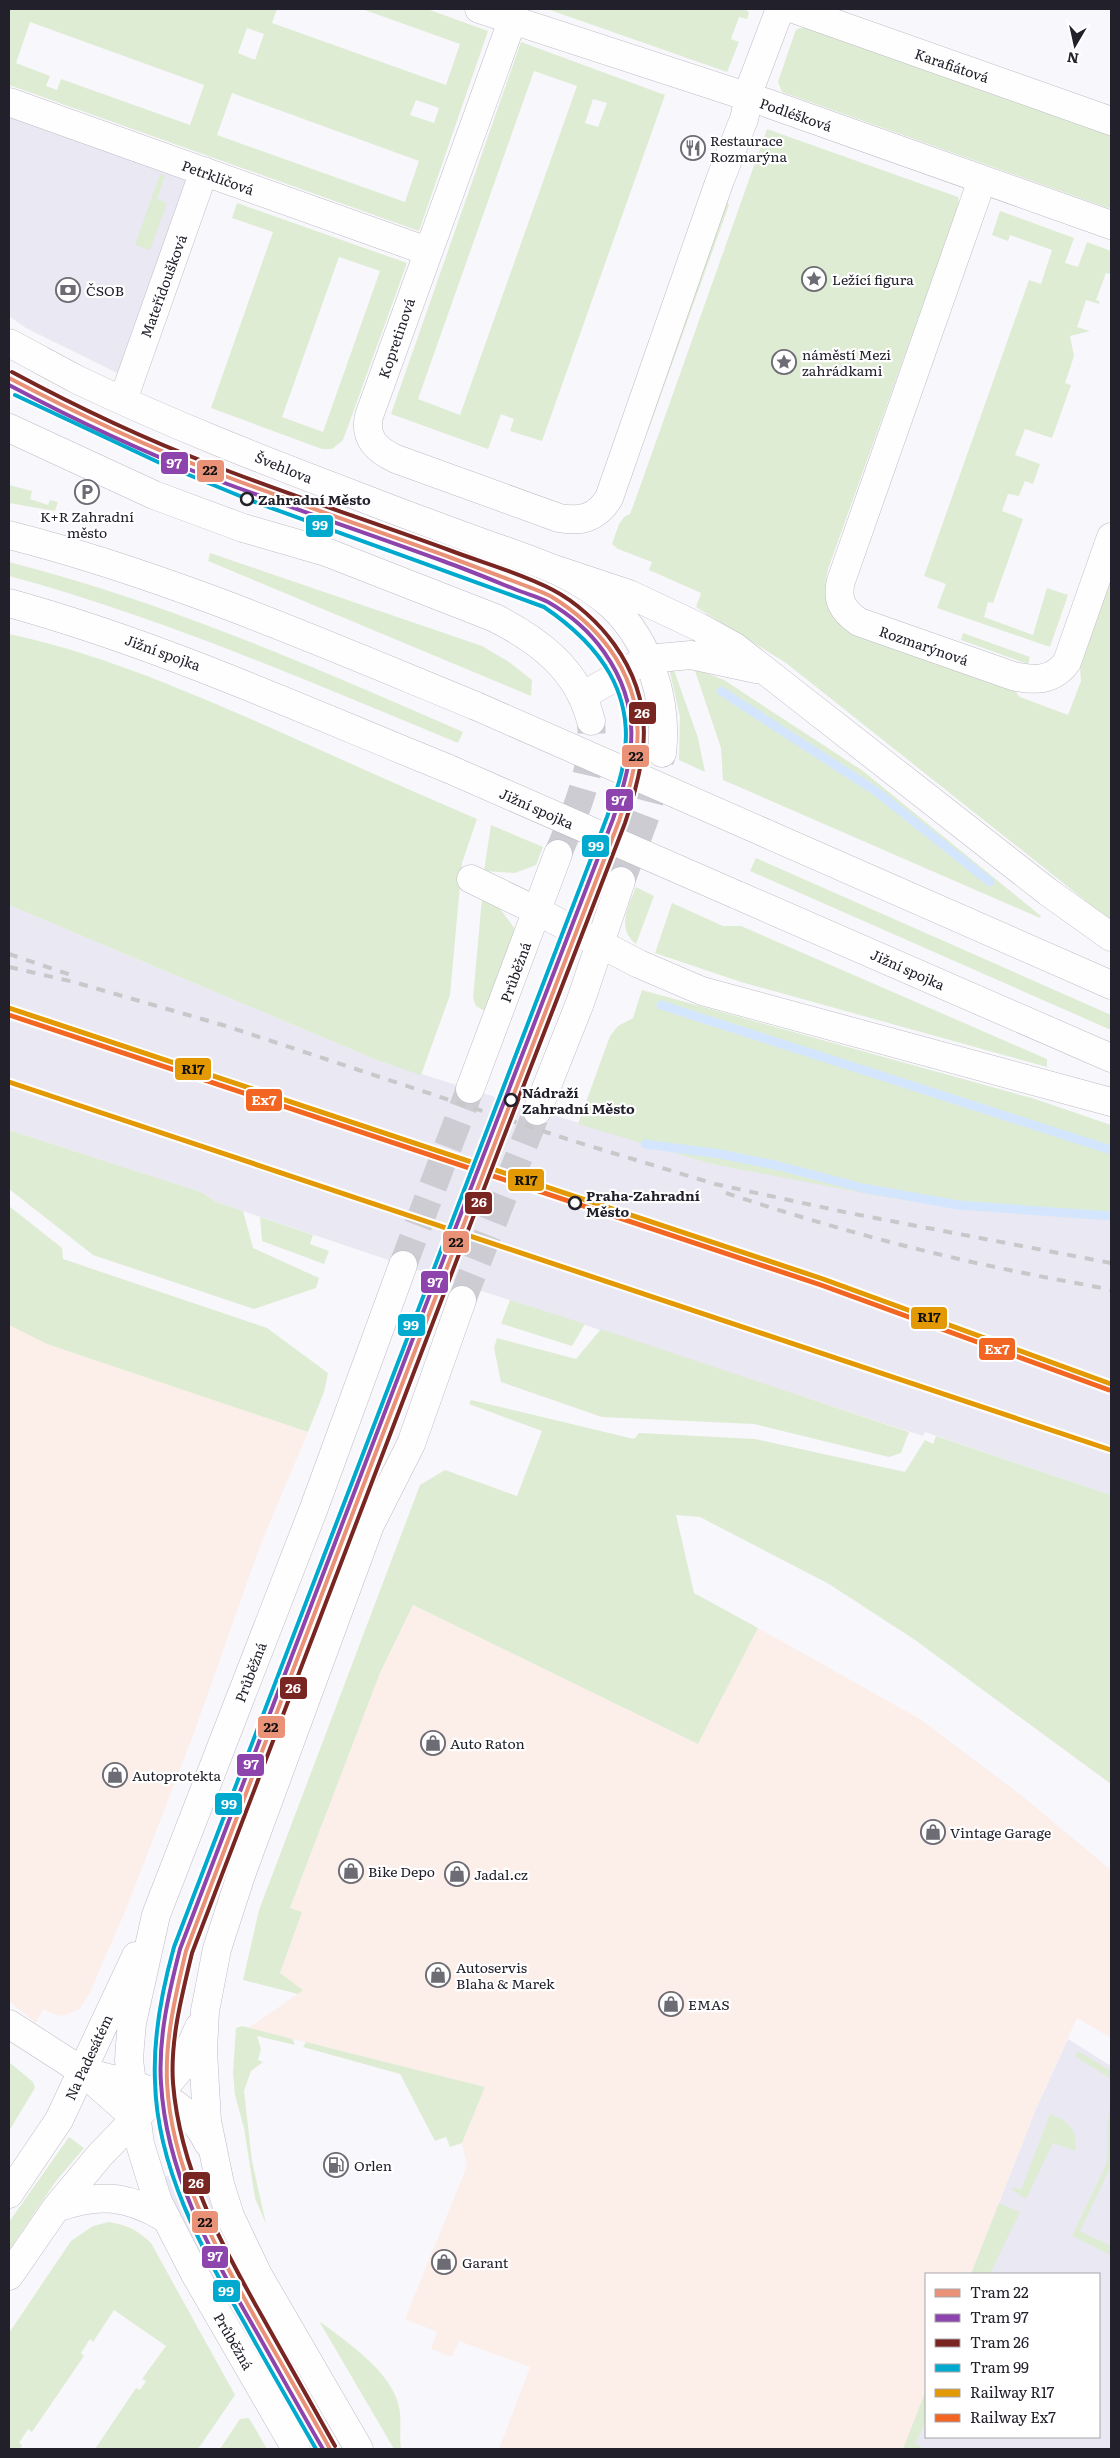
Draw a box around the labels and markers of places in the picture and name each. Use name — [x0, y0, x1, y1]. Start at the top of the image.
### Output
place label: Restaurace Rozmarýna — [710, 130, 788, 166]
restaurant icon: Restaurace Rozmarýna — [680, 135, 706, 161]
place icon: Ležící figura — [801, 266, 827, 292]
place label: Ležící figura — [832, 269, 914, 289]
bank icon: ČSOB — [55, 277, 81, 303]
place label: ČSOB — [86, 280, 124, 300]
place label: náměstí Mezi zahrádkami — [802, 344, 891, 380]
place icon: náměstí Mezi zahrádkami — [771, 349, 797, 375]
parking icon: K+R Zahradní město — [74, 479, 100, 505]
place label: Zahradní Město — [258, 489, 371, 509]
marker: Zahradní Město — [240, 492, 254, 506]
place label: K+R Zahradní město — [40, 506, 134, 542]
place label: Nádraží Zahradní Město — [522, 1082, 635, 1118]
marker: Nádraží Zahradní Město — [504, 1093, 518, 1107]
place label: Praha-Zahradní Město — [586, 1185, 700, 1221]
marker: Praha-Zahradní Město — [568, 1196, 582, 1210]
shop icon: Auto Raton — [420, 1730, 446, 1756]
place label: Auto Raton — [450, 1733, 525, 1753]
shop icon: Autoprotekta — [102, 1762, 128, 1788]
place label: Autoprotekta — [132, 1765, 221, 1785]
shop icon: Vintage Garage — [920, 1819, 946, 1845]
place label: Vintage Garage — [950, 1822, 1051, 1842]
shop icon: Bike Depo — [338, 1858, 364, 1884]
place label: Bike Depo — [368, 1861, 435, 1881]
shop icon: Jadal.cz — [444, 1861, 470, 1887]
place label: Jadal.cz — [474, 1864, 528, 1884]
place label: Autoservis Blaha & Marek — [456, 1957, 555, 1993]
shop icon: Autoservis Blaha & Marek — [425, 1962, 451, 1988]
shop icon: EMAS — [658, 1991, 684, 2017]
place label: EMAS — [688, 1994, 730, 2014]
fuel station icon: Orlen — [323, 2152, 349, 2178]
place label: Orlen — [354, 2155, 392, 2175]
shop icon: Garant — [431, 2249, 457, 2275]
place label: Garant — [462, 2252, 509, 2272]

